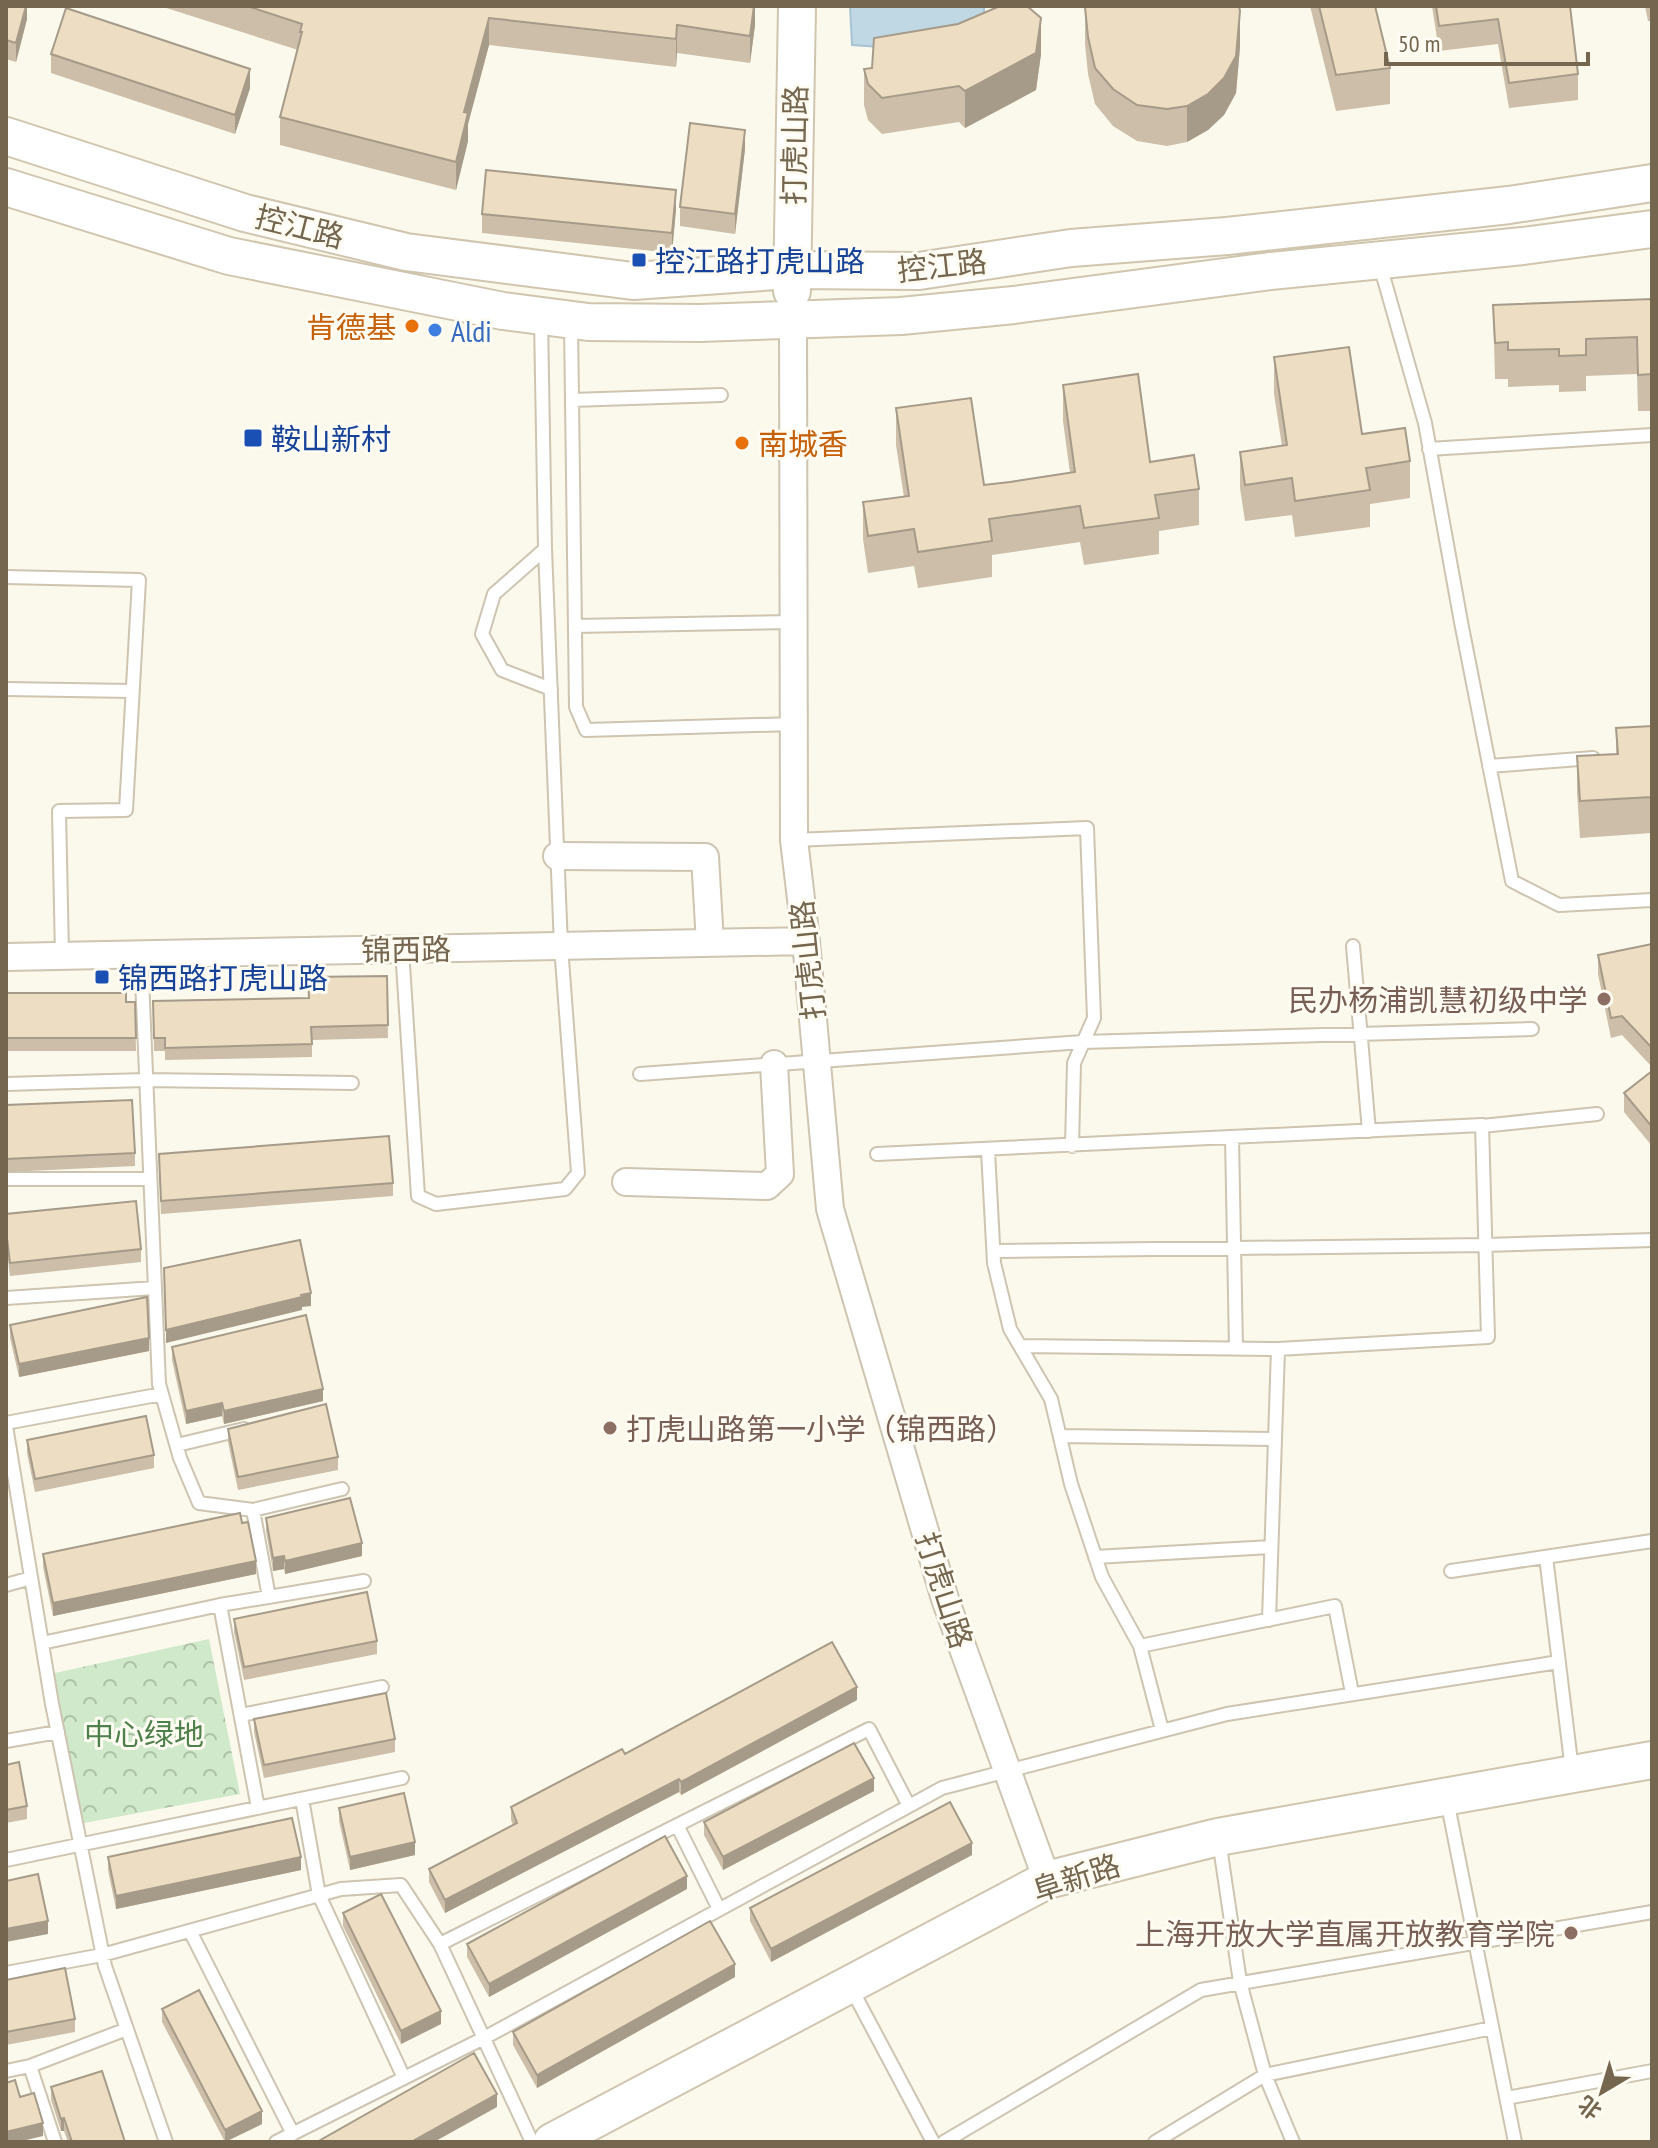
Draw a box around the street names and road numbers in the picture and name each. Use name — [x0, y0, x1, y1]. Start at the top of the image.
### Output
street label: 打虎山路 — [773, 85, 815, 205]
street label: 控江路 — [252, 196, 348, 256]
street label: 控江路 — [895, 241, 989, 289]
street label: 打虎山路 — [781, 898, 833, 1022]
street label: 锦西路 — [361, 929, 451, 969]
street label: 打虎山路 — [908, 1527, 982, 1653]
street label: 阜新路 — [1027, 1845, 1125, 1909]

